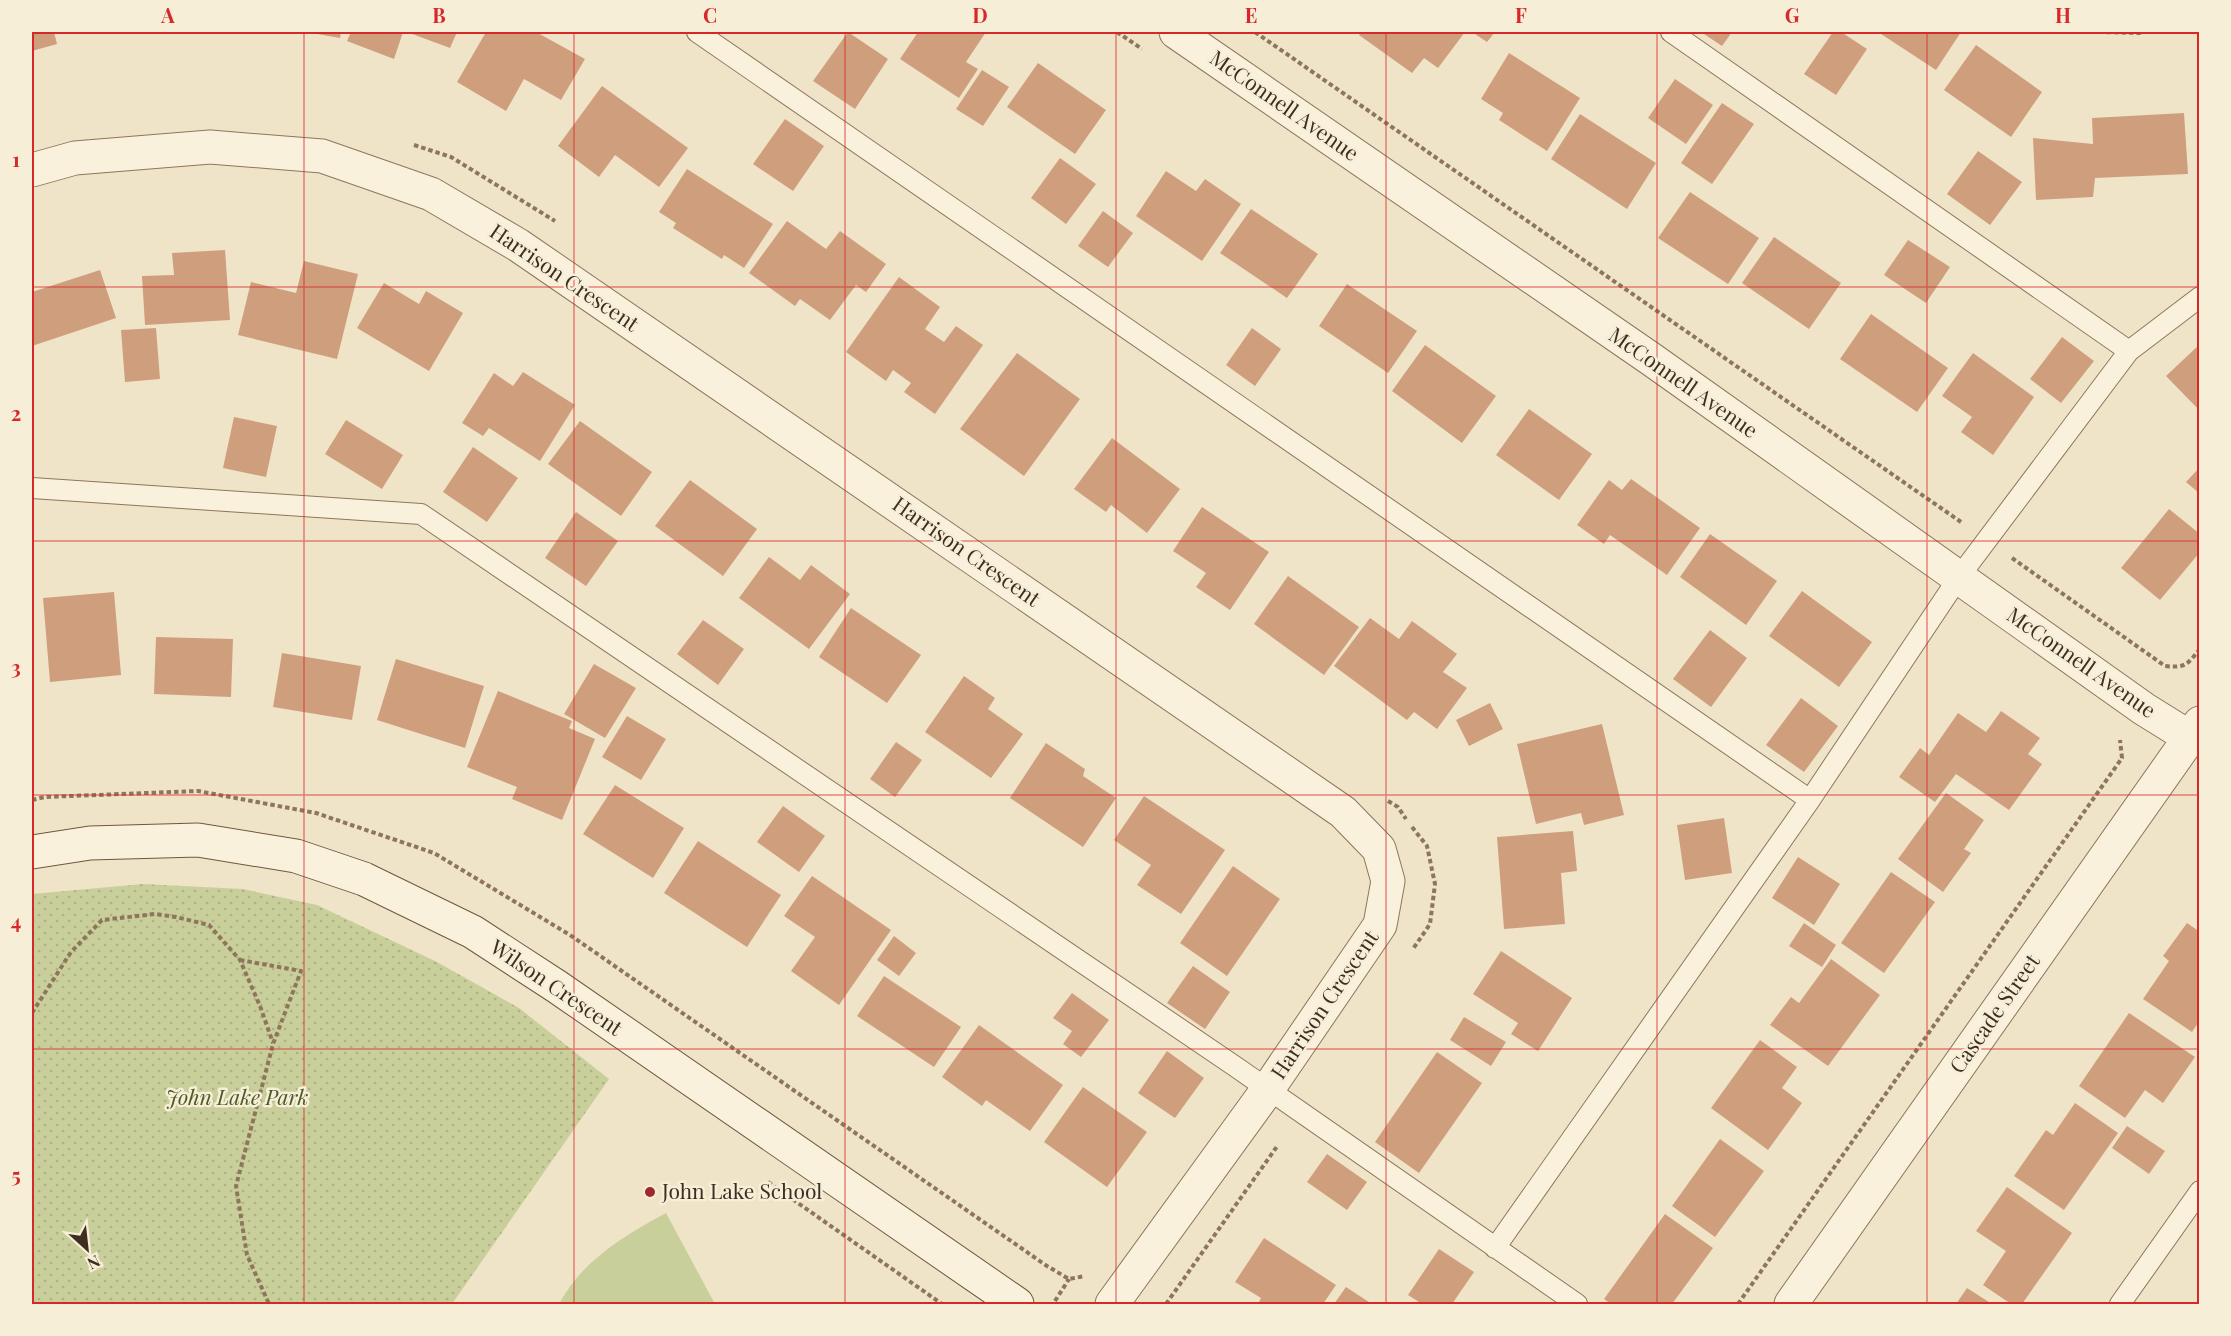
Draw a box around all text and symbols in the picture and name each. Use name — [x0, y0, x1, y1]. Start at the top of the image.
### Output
text: A — [160, 1, 175, 28]
text: B — [432, 1, 446, 28]
text: C — [703, 1, 717, 28]
text: D — [972, 1, 988, 28]
text: E — [1245, 1, 1257, 28]
text: F — [1515, 1, 1527, 28]
text: G — [1785, 1, 1800, 28]
text: H — [2055, 1, 2071, 28]
street label: McConnell Avenue — [1205, 43, 1365, 166]
text: 1 — [12, 145, 20, 172]
street label: Harrison Crescent — [485, 216, 646, 337]
street label: McConnell Avenue — [1604, 320, 1764, 443]
text: 2 — [11, 399, 21, 426]
street label: Harrison Crescent — [888, 489, 1047, 612]
street label: McConnell Avenue — [2002, 600, 2162, 723]
text: 3 — [11, 653, 21, 680]
text: 4 — [11, 907, 21, 934]
street label: Harrison Crescent — [1263, 923, 1384, 1084]
street label: Wilson Crescent — [485, 931, 629, 1041]
street label: Cascade Street — [1942, 947, 2045, 1078]
park label: John Lake Park — [166, 1082, 308, 1110]
text: 5 — [11, 1161, 21, 1188]
place label: John Lake School — [661, 1176, 822, 1204]
marker: John Lake School — [643, 1185, 657, 1199]
north arrow — [57, 1219, 117, 1279]
text: N — [84, 1251, 104, 1275]

